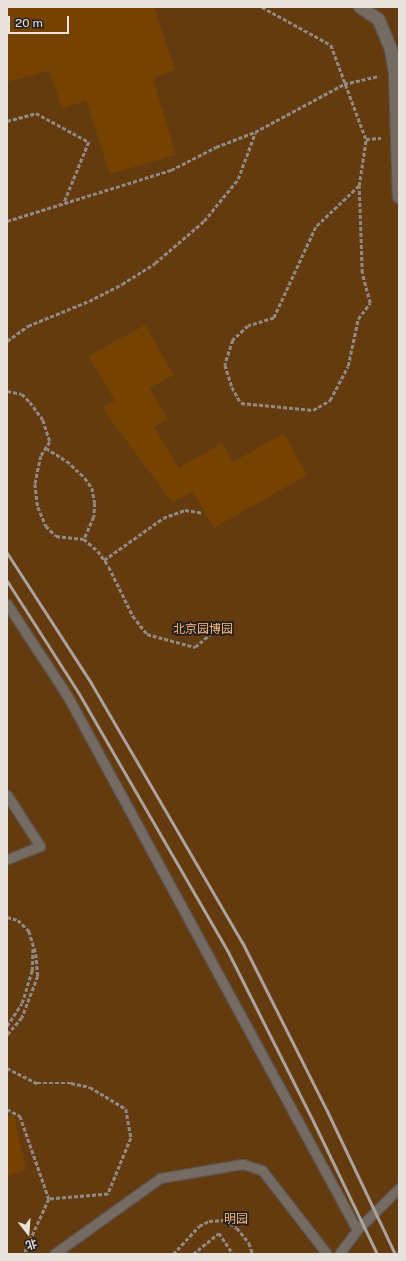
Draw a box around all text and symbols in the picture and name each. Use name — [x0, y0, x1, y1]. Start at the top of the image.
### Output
scale bar — [10, 8, 71, 34]
text: 20 m — [15, 16, 43, 30]
park label: 北京园博园 — [173, 623, 233, 637]
north arrow — [8, 1213, 48, 1253]
park label: 明园 — [224, 1213, 248, 1227]
text: 北 — [24, 1237, 39, 1252]

